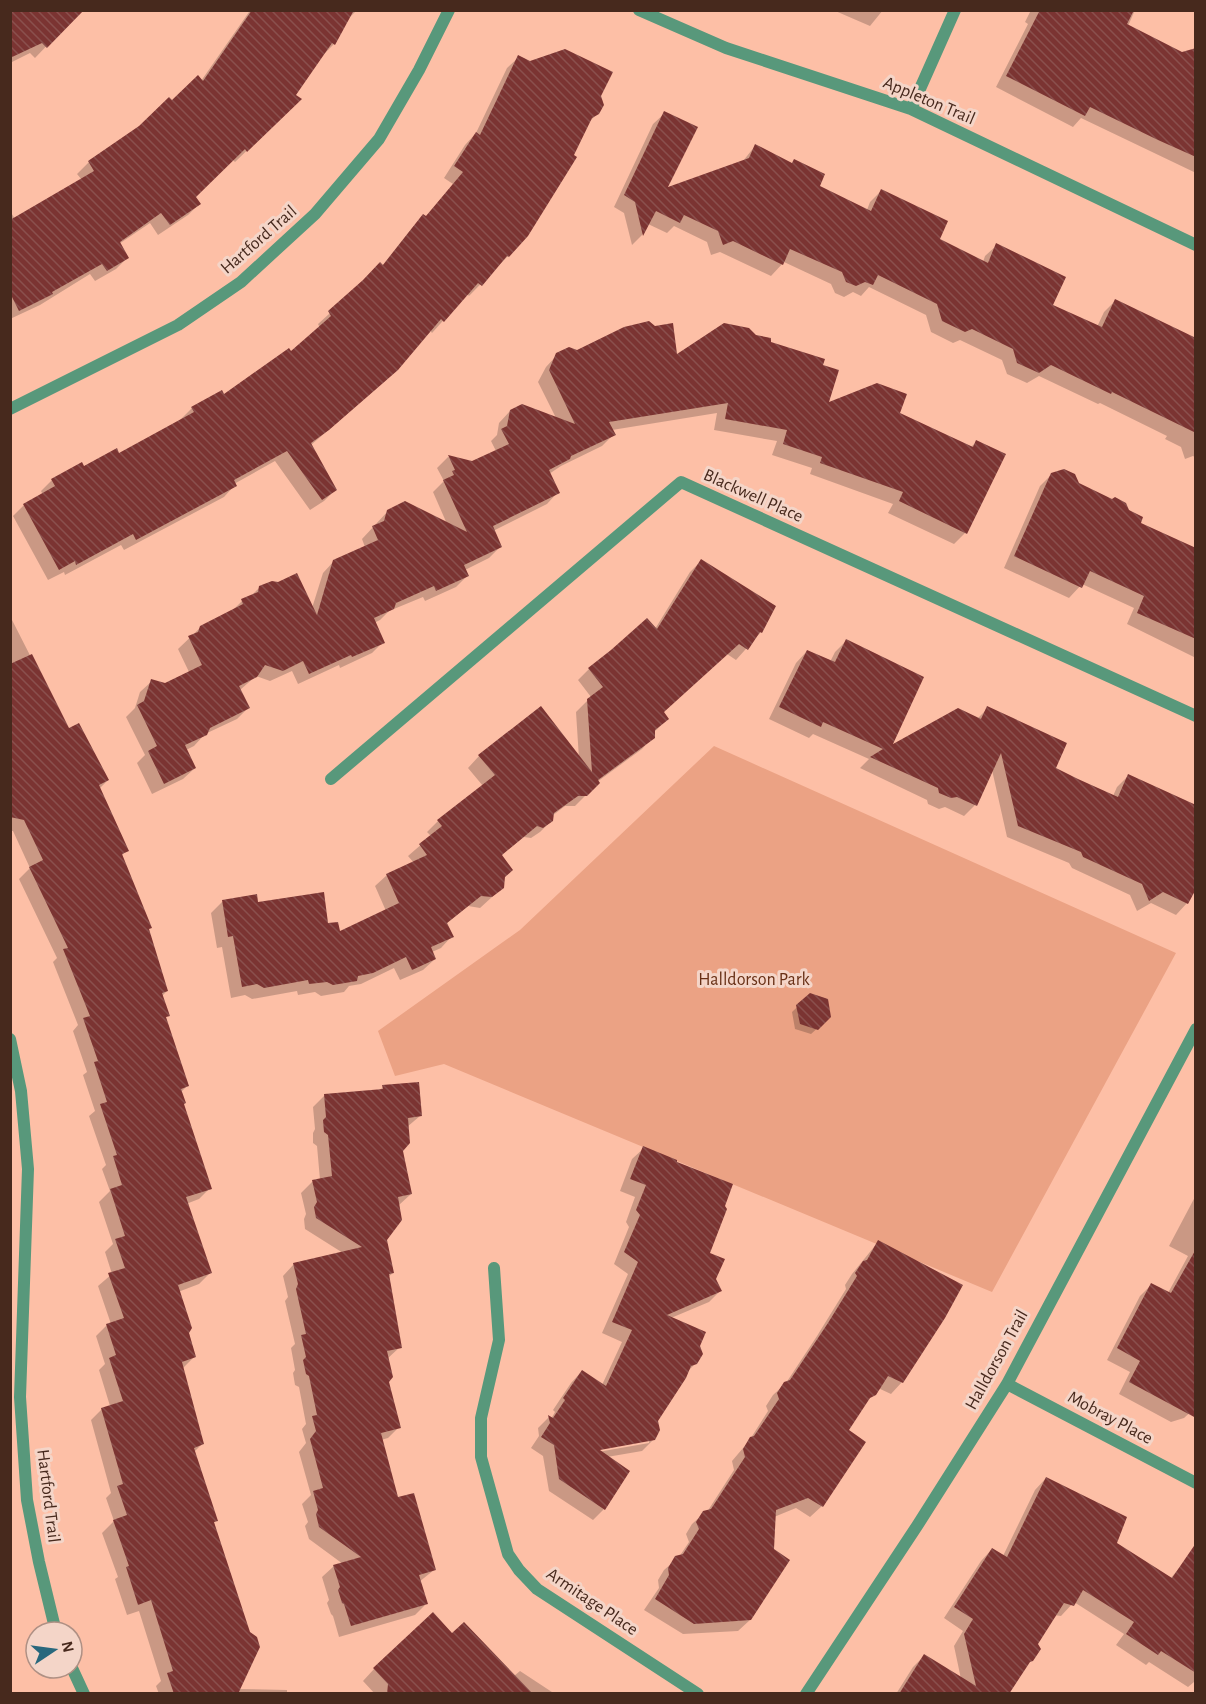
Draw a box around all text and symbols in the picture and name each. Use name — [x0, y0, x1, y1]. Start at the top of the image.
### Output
street label: Appleton Trail — [880, 74, 978, 128]
street label: Hartford Trail — [218, 202, 300, 278]
street label: Blackwell Place — [701, 466, 805, 526]
park label: Halldorson Park — [698, 971, 811, 989]
street label: Halldorson Trail — [962, 1307, 1032, 1413]
street label: Mobray Place — [1065, 1388, 1155, 1448]
street label: Hartford Trail — [33, 1448, 63, 1544]
street label: Armitage Place — [543, 1565, 641, 1639]
north arrow — [24, 1620, 84, 1680]
text: N — [59, 1640, 77, 1654]

